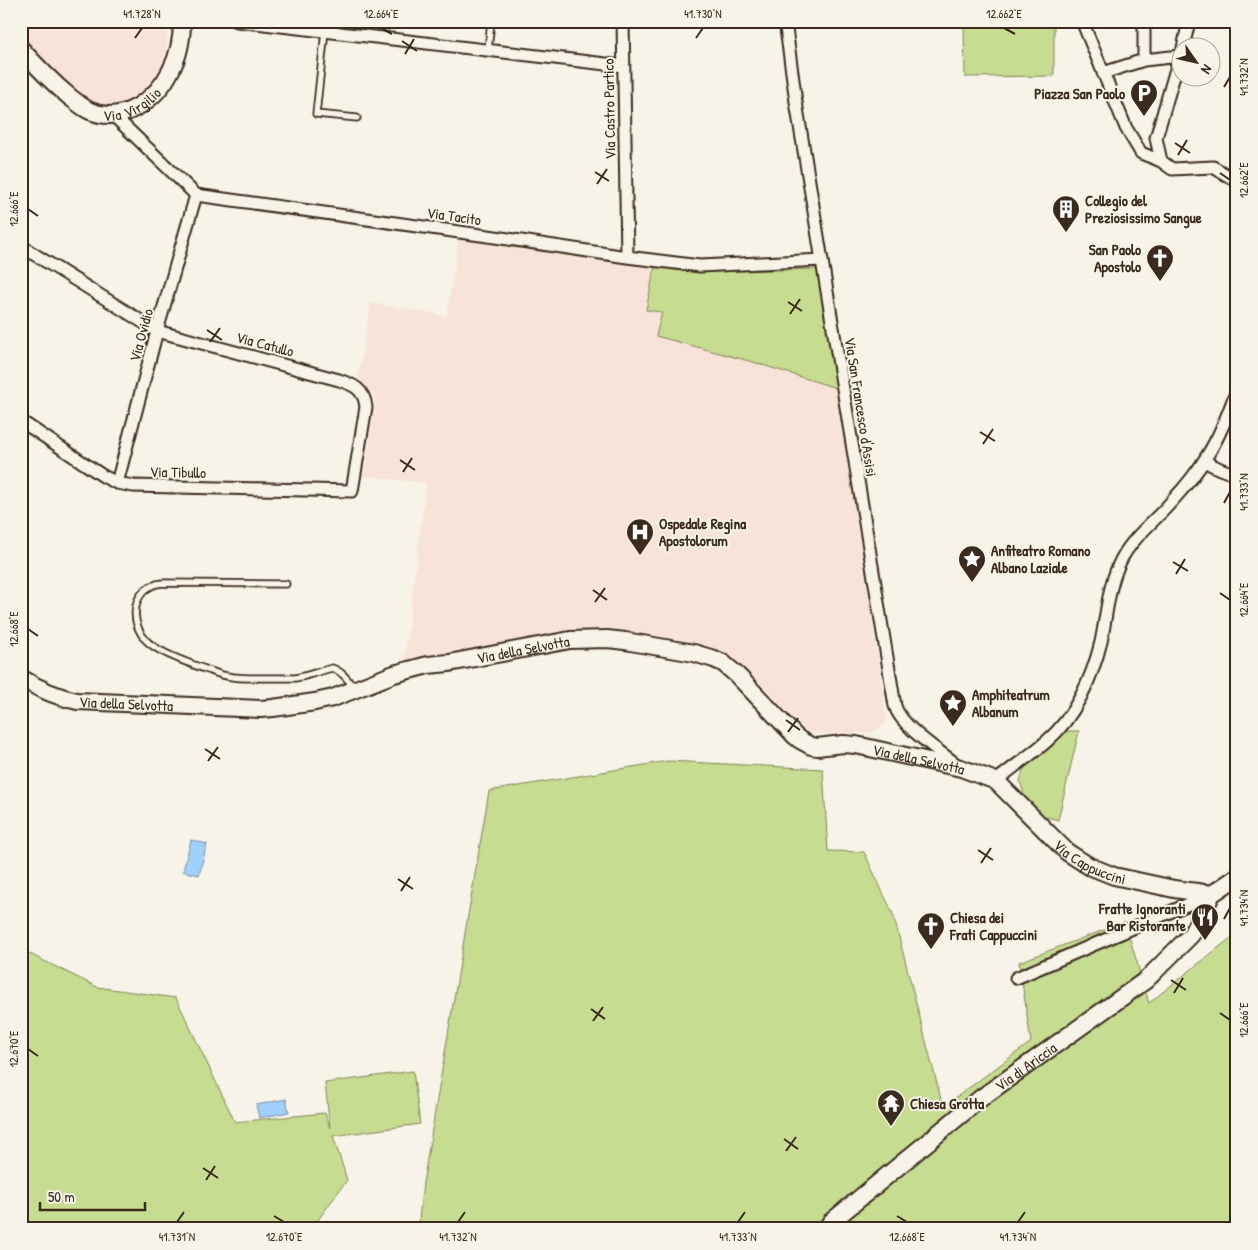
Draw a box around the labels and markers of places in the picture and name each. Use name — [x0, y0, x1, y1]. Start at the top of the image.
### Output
parking icon: Piazza San Paolo — [1129, 78, 1159, 117]
place label: Piazza San Paolo — [1034, 83, 1125, 104]
place label: Collegio del Preziosissimo Sangue — [1085, 190, 1202, 229]
building icon: Collegio del Preziosissimo Sangue — [1051, 194, 1081, 233]
place label: San Paolo Apostolo — [1089, 239, 1141, 278]
church icon: San Paolo Apostolo — [1145, 243, 1175, 282]
place label: Ospedale Regina Apostolorum — [659, 513, 746, 552]
hospital icon: Ospedale Regina Apostolorum — [625, 517, 655, 556]
place label: Anfiteatro Romano Albano Laziale — [991, 540, 1090, 578]
place icon: Anfiteatro Romano Albano Laziale — [957, 544, 987, 583]
place label: Amphiteatrum Albanum — [972, 684, 1050, 722]
place icon: Amphiteatrum Albanum — [938, 688, 968, 727]
place label: Fratte Ignoranti Bar Ristorante — [1098, 898, 1186, 936]
restaurant icon: Fratte Ignoranti Bar Ristorante — [1190, 902, 1220, 941]
place label: Chiesa dei Frati Cappuccini — [949, 907, 1037, 946]
church icon: Chiesa dei Frati Cappuccini — [916, 911, 946, 950]
temple icon: Chiesa Grotta — [876, 1088, 906, 1127]
place label: Chiesa Grotta — [910, 1093, 984, 1114]

